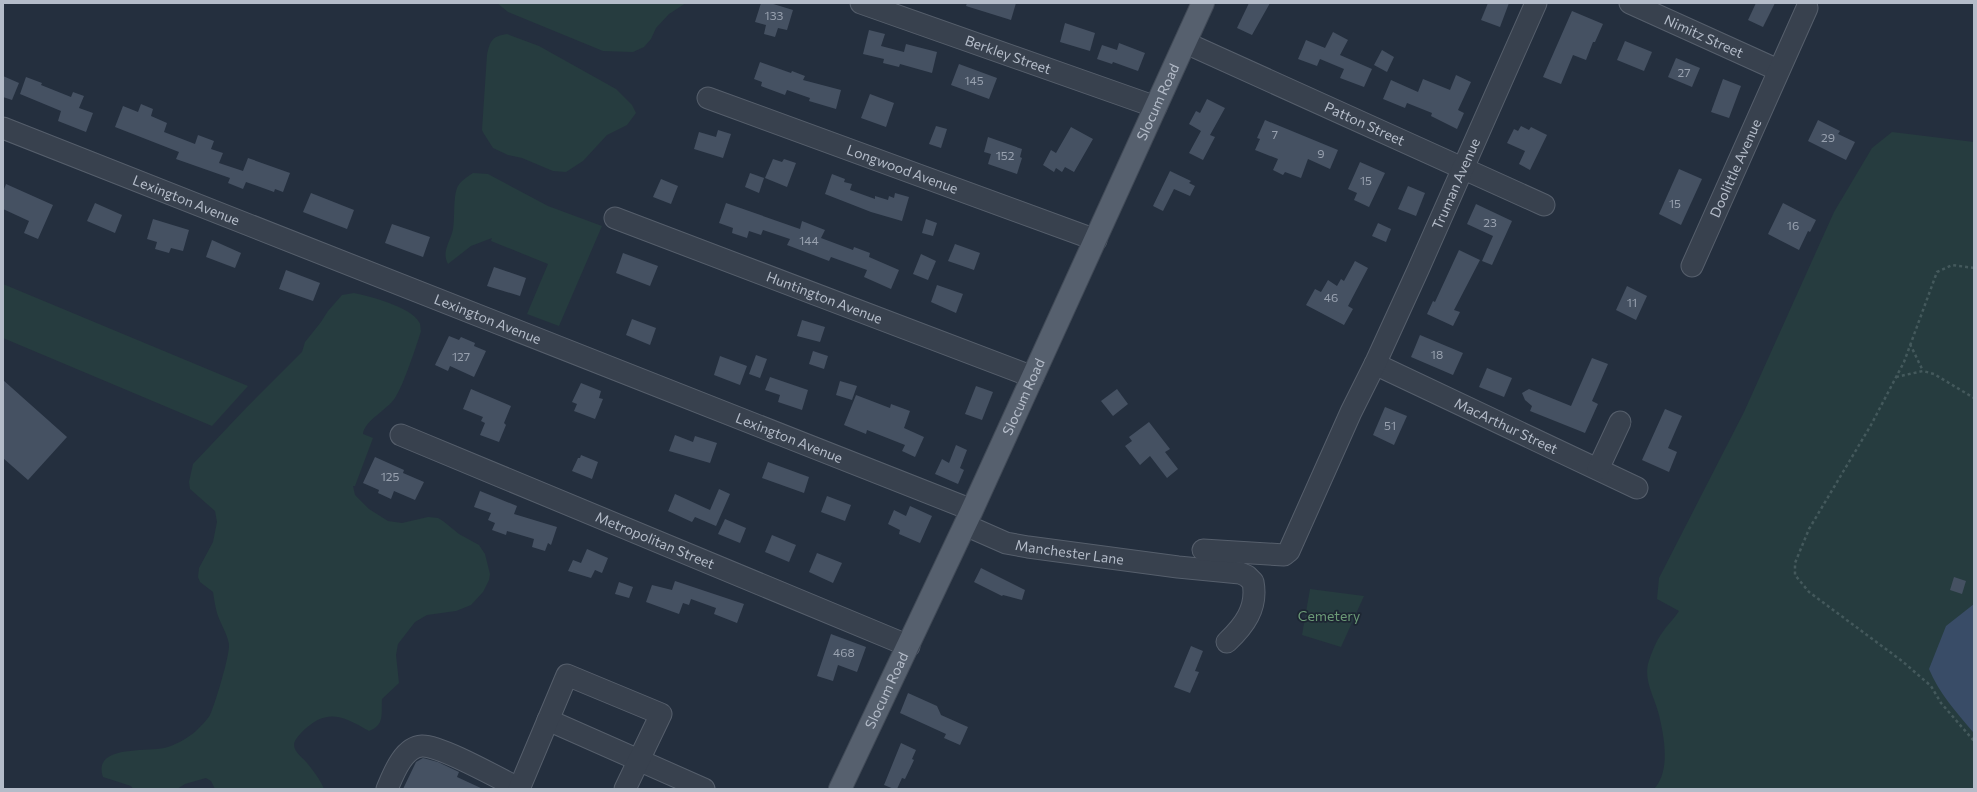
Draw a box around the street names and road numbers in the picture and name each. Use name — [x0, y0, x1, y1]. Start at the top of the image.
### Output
street label: Nimitz Street — [1662, 11, 1746, 61]
street label: Berkley Street — [963, 31, 1054, 77]
street label: Slocum Road — [1133, 61, 1182, 143]
street label: Patton Street — [1322, 98, 1408, 149]
street label: Doolittle Avenue — [1706, 116, 1764, 220]
street label: Truman Avenue — [1428, 135, 1483, 232]
street label: Longwood Avenue — [845, 141, 961, 197]
street label: Lexington Avenue — [131, 171, 242, 229]
street label: Huntington Avenue — [764, 267, 885, 327]
street label: Lexington Avenue — [432, 290, 544, 347]
street label: Slocum Road — [998, 356, 1048, 438]
street label: MacArthur Street — [1452, 394, 1561, 457]
street label: Lexington Avenue — [733, 409, 845, 466]
street label: Metropolitan Street — [593, 508, 717, 572]
street label: Manchester Lane — [1014, 536, 1125, 568]
street label: Slocum Road — [861, 649, 911, 731]

